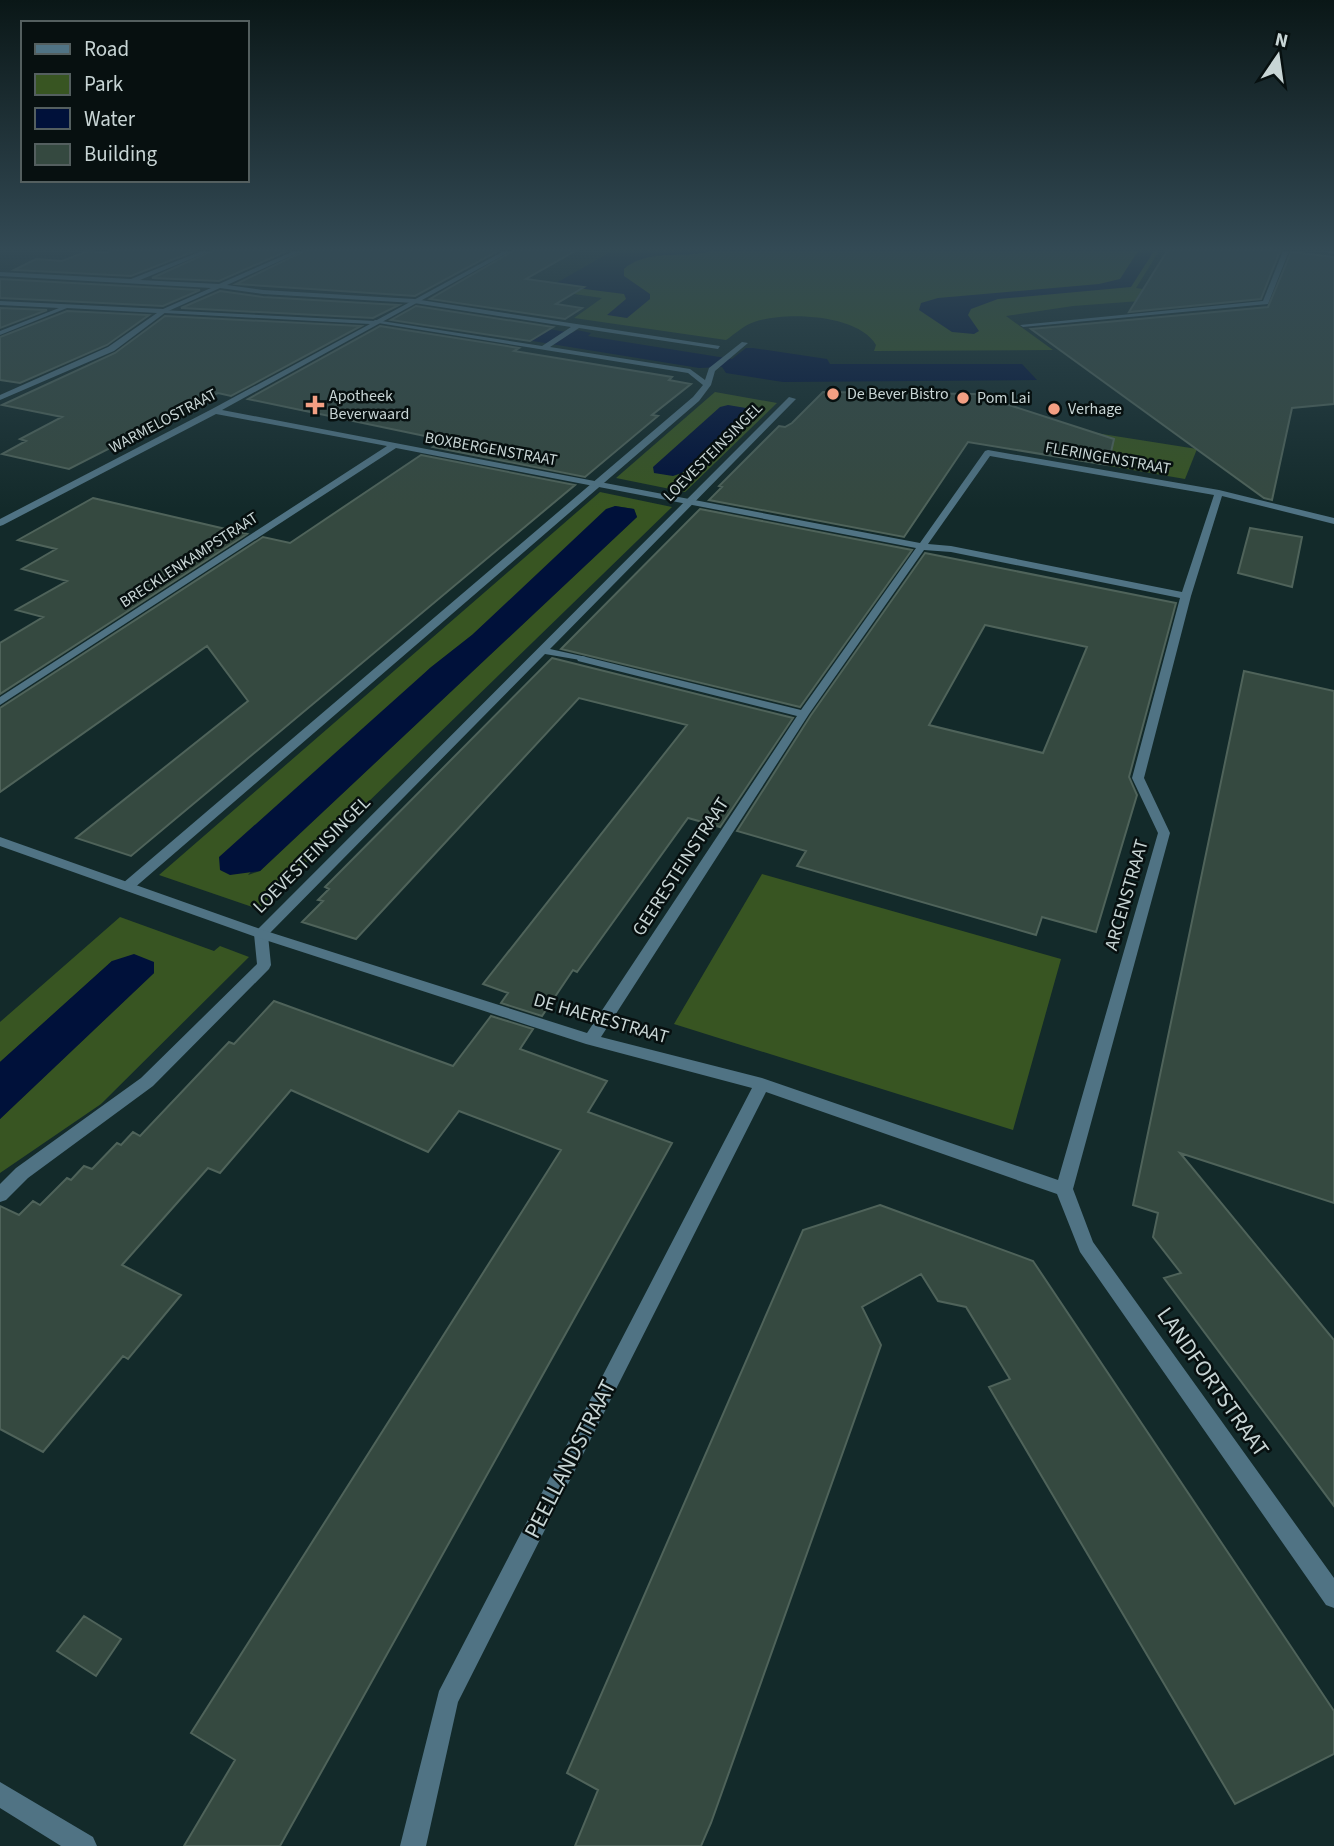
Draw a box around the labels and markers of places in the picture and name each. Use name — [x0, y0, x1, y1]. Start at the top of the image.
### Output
place label: De Bever Bistro — [847, 383, 949, 405]
place label: Apotheek Beverwaard — [329, 385, 409, 425]
marker: De Bever Bistro — [825, 386, 841, 402]
place label: Pom Lai — [977, 387, 1031, 409]
marker: Pom Lai — [955, 390, 971, 406]
marker: Apotheek Beverwaard — [307, 397, 323, 413]
place label: Verhage — [1068, 398, 1122, 420]
marker: Verhage — [1046, 401, 1062, 417]

